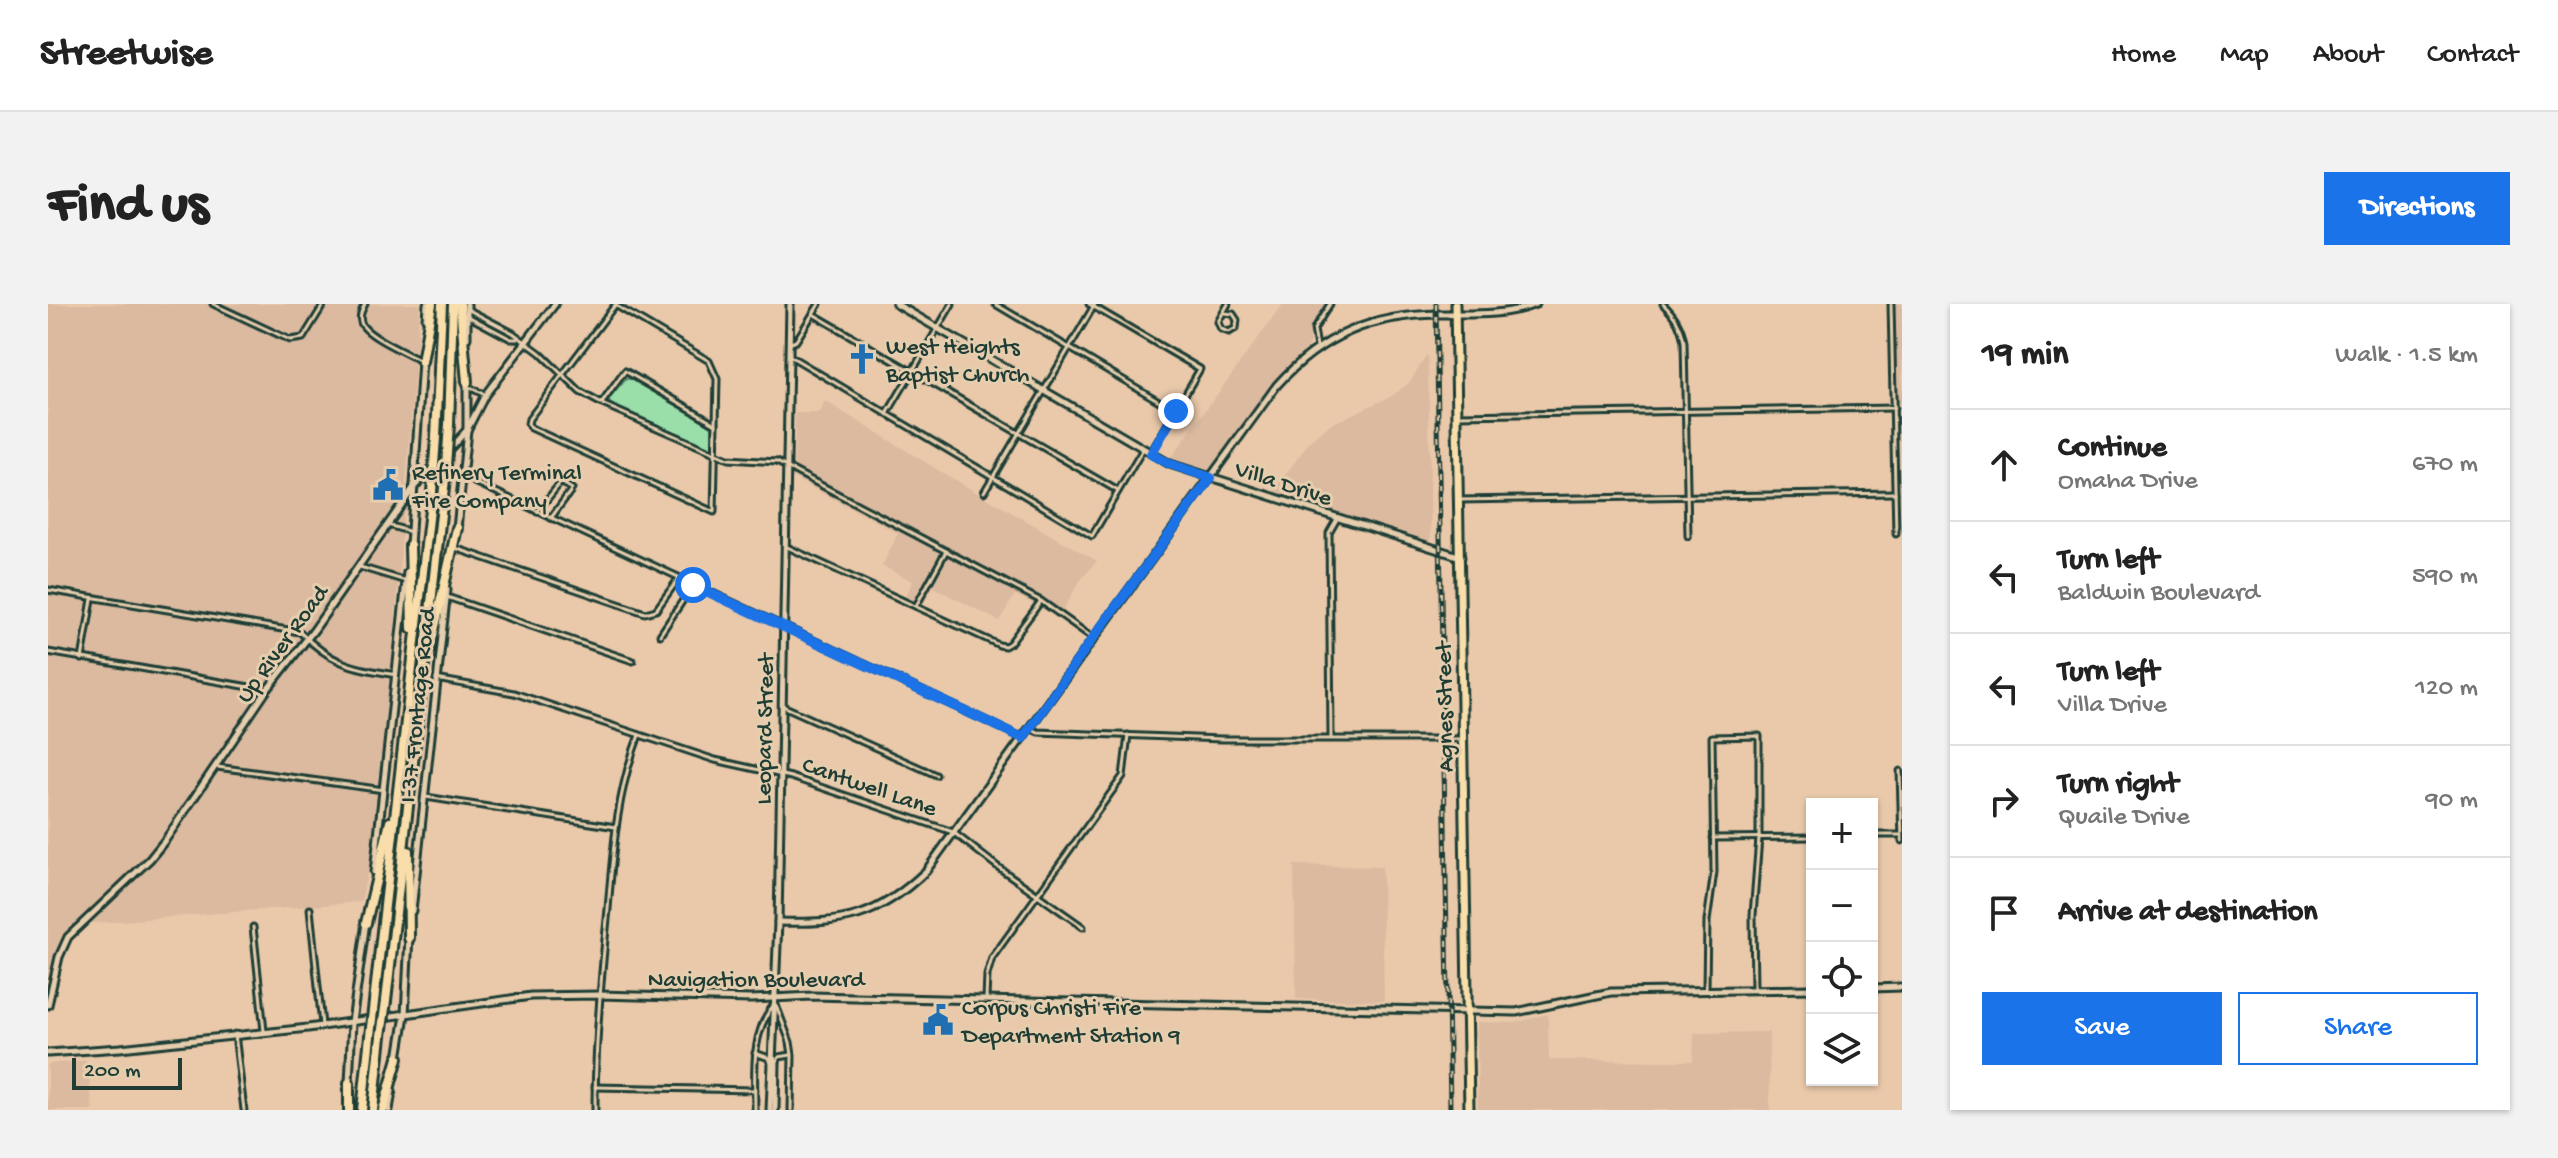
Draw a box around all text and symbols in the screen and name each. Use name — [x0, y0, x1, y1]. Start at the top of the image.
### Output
text: Streetwise — [40, 33, 213, 77]
text: Home — [2111, 39, 2176, 72]
text: Map — [2220, 39, 2269, 72]
text: About — [2313, 39, 2383, 72]
text: Contact — [2427, 39, 2518, 72]
button: Directions — [2324, 172, 2510, 245]
text: Find us — [48, 175, 208, 241]
place label: West Heights Baptist Church — [885, 334, 1030, 391]
text: 19 min — [1982, 336, 2068, 376]
text: Walk · 1.5 km — [2335, 341, 2478, 372]
church icon: West Heights Baptist Church — [845, 342, 879, 376]
route end — [1158, 393, 1194, 429]
text: Continue — [2058, 432, 2167, 467]
icon: ahead — [1982, 443, 2026, 487]
text: 670 m — [2412, 450, 2478, 481]
street label: Villa Drive — [1230, 456, 1336, 515]
place label: Refinery Terminal Fire Company — [411, 460, 582, 517]
text: Omaha Drive — [2058, 467, 2198, 498]
public building icon: Refinery Terminal Fire Company — [371, 468, 405, 502]
text: Turn left — [2058, 544, 2159, 579]
icon: left — [1982, 555, 2026, 599]
text: 590 m — [2412, 562, 2478, 593]
route start — [675, 567, 711, 603]
street label: Up River Road — [231, 579, 337, 710]
text: Baldwin Boulevard — [2058, 579, 2259, 610]
street label: I-37 Frontage Road — [395, 605, 444, 804]
street label: Agnes Street — [1431, 639, 1462, 772]
street label: Leopard Street — [751, 651, 782, 805]
text: Turn left — [2058, 656, 2159, 691]
icon: left — [1982, 667, 2026, 711]
text: 120 m — [2415, 674, 2478, 705]
text: Villa Drive — [2058, 691, 2167, 722]
street label: Cantwell Lane — [798, 752, 941, 825]
text: Turn right — [2058, 768, 2178, 803]
icon: right — [1982, 779, 2026, 823]
text: 90 m — [2426, 786, 2478, 817]
map controls — [1806, 798, 1878, 1086]
button: + — [1806, 798, 1878, 870]
text: Quaile Drive — [2058, 803, 2190, 834]
button: − — [1806, 870, 1878, 942]
icon: arrive — [1982, 891, 2026, 935]
text: Arrive at destination — [2058, 896, 2318, 931]
button: locate — [1806, 942, 1878, 1014]
street label: Navigation Boulevard — [648, 967, 866, 996]
button: Save — [1982, 992, 2222, 1065]
button: Share — [2238, 992, 2478, 1065]
place label: Corpus Christi Fire Department Station 9 — [960, 995, 1181, 1052]
public building icon: Corpus Christi Fire Department Station 9 — [921, 1003, 955, 1037]
button: layers — [1806, 1014, 1878, 1086]
scale bar — [72, 1054, 182, 1090]
text: 200 m — [84, 1059, 141, 1085]

